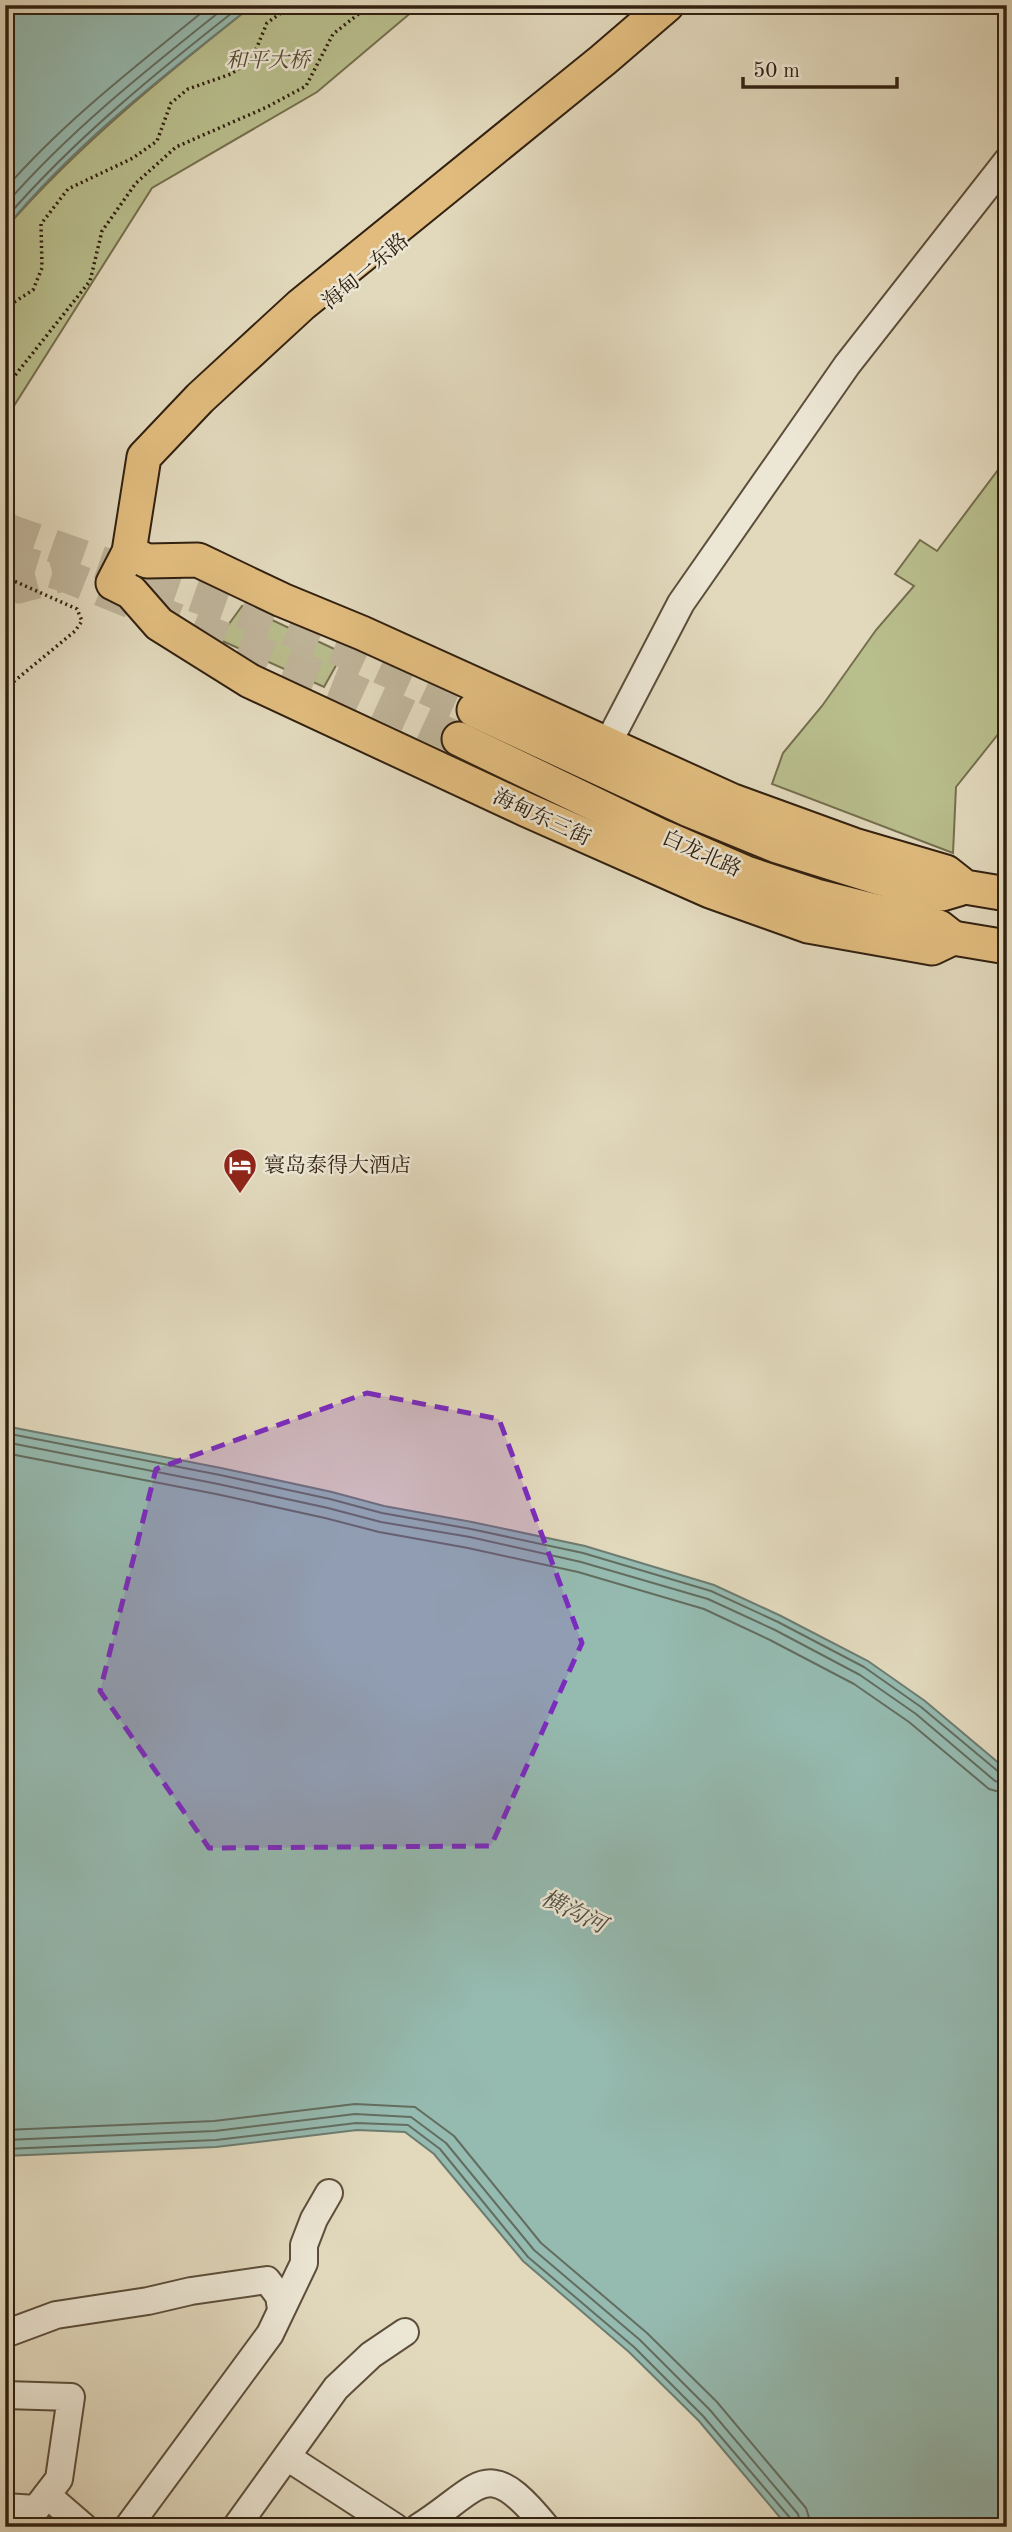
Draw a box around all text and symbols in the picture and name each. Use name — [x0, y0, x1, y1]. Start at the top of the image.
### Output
scale bar — [743, 46, 897, 90]
park label: 和平大桥 — [226, 49, 312, 72]
text: 50 m — [753, 61, 800, 82]
street label: 海甸一东路 — [318, 229, 413, 314]
street label: 海甸东三街 — [489, 785, 594, 850]
street label: 白龙北路 — [659, 826, 745, 881]
hotel icon: 寰岛泰得大酒店 — [221, 1146, 259, 1195]
place label: 寰岛泰得大酒店 — [264, 1154, 411, 1177]
water label: 横沟河 — [537, 1885, 614, 1940]

